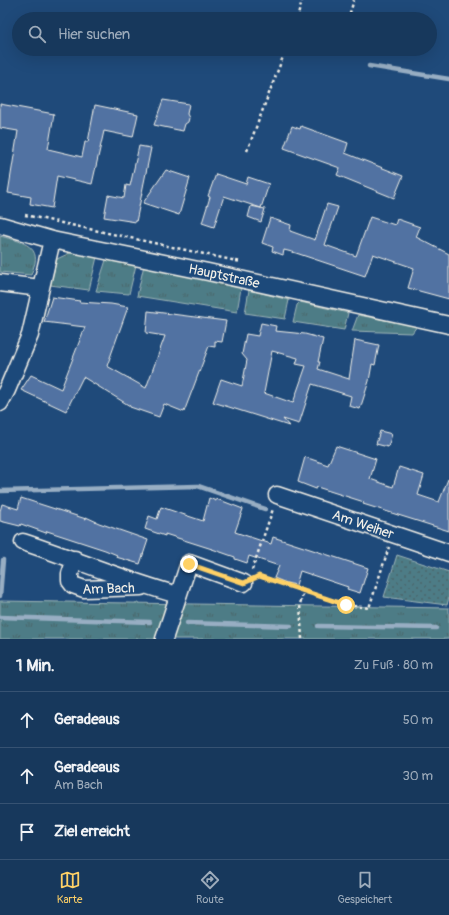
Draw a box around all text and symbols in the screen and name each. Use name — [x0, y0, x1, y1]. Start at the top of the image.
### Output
search box — [12, 12, 437, 56]
icon: search — [26, 23, 48, 45]
text: Hier suchen — [58, 25, 130, 44]
street label: Hauptstraße — [187, 260, 262, 292]
street label: Am Weiher — [330, 506, 396, 542]
route end — [180, 555, 198, 573]
street label: Am Bach — [82, 579, 135, 598]
route start — [337, 596, 355, 614]
text: 1 Min. — [16, 655, 55, 676]
text: Zu Fuß · 80 m — [354, 657, 433, 673]
icon: ahead — [16, 709, 38, 731]
text: Geradeaus — [54, 710, 120, 729]
text: 50 m — [403, 712, 433, 728]
text: Geradeaus — [54, 758, 120, 777]
icon: ahead — [16, 765, 38, 787]
text: 30 m — [403, 768, 433, 784]
text: Am Bach — [54, 777, 103, 793]
icon: arrive — [16, 821, 38, 843]
text: Ziel erreicht — [54, 822, 130, 841]
tab: Karte — [57, 869, 82, 906]
tab: Route — [196, 869, 224, 906]
tab: Gespeichert — [337, 869, 392, 906]

